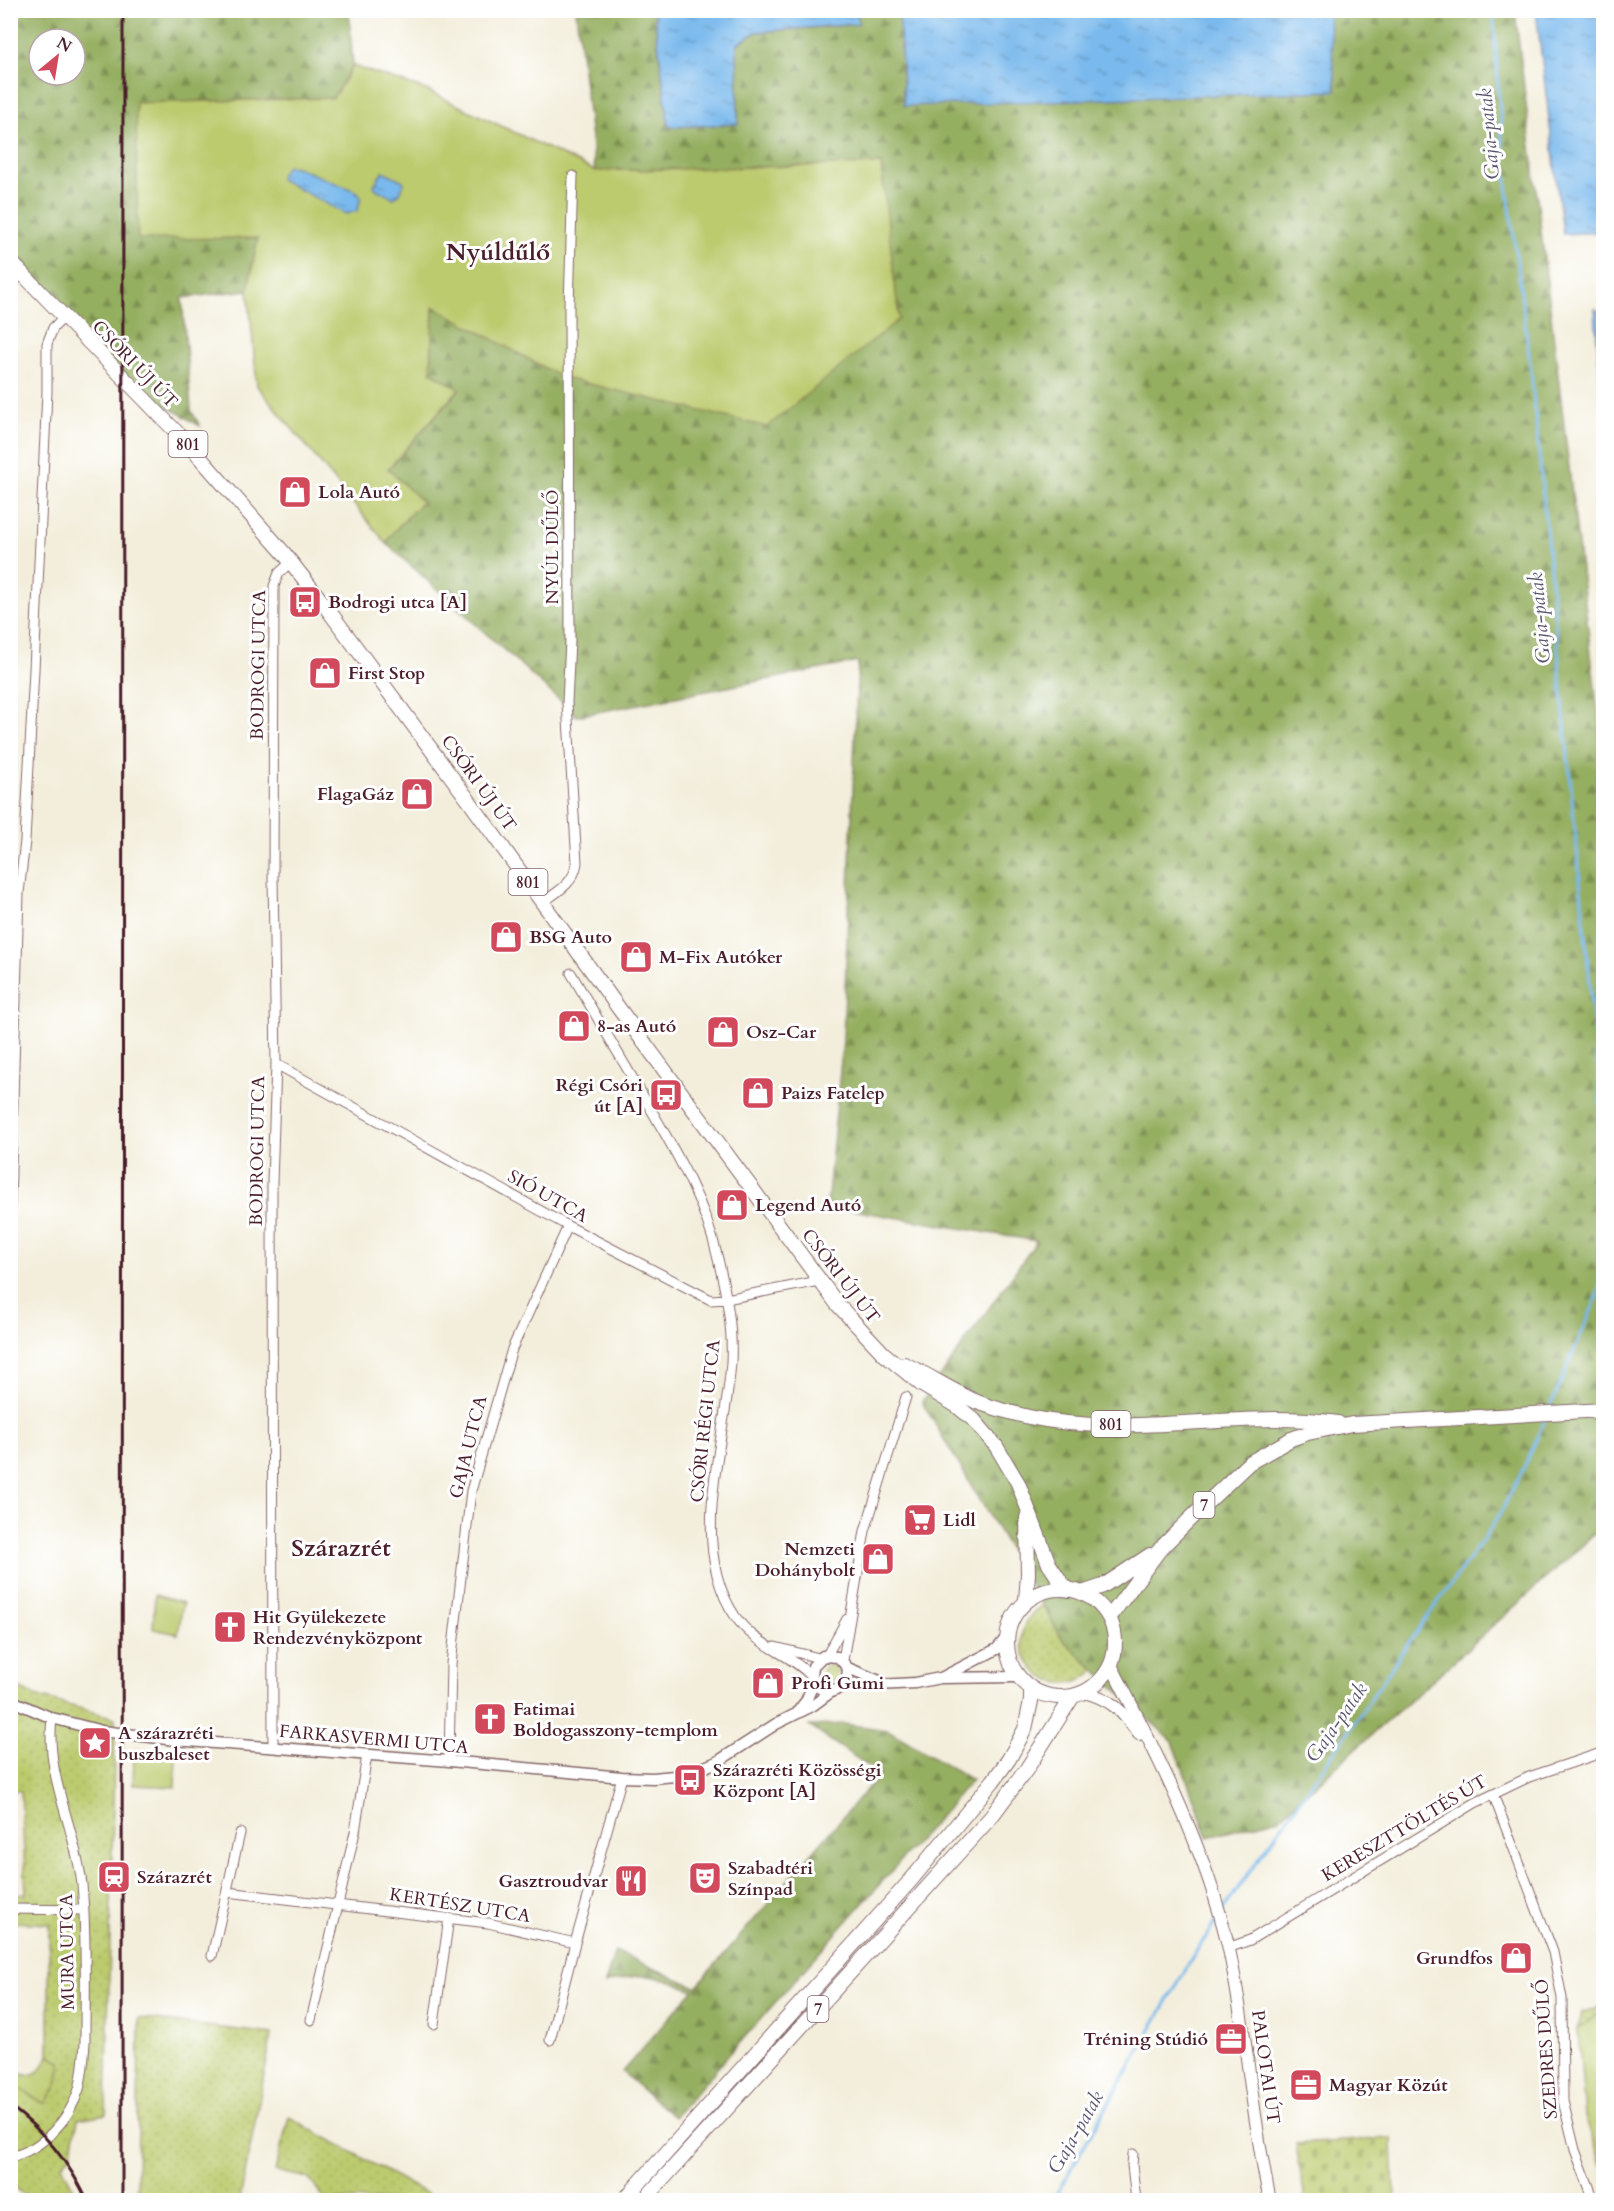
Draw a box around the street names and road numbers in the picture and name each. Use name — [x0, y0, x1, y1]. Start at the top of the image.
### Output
street label: CSÓRI ÚJ ÚT — [86, 315, 183, 414]
road number: 801 — [168, 431, 207, 457]
street label: NYÚL DŰLŐ — [540, 490, 565, 604]
street label: BODROGI UTCA — [245, 590, 272, 740]
street label: CSÓRI ÚJ ÚT — [435, 730, 522, 837]
road number: 801 — [508, 869, 548, 895]
street label: BODROGI UTCA — [244, 1076, 271, 1226]
street label: SIÓ UTCA — [503, 1164, 593, 1229]
street label: CSÓRI ÚJ ÚT — [796, 1224, 885, 1329]
street label: CSÓRI RÉGI UTCA — [685, 1338, 726, 1504]
street label: GAJA UTCA — [444, 1393, 493, 1501]
road number: 801 — [1092, 1411, 1130, 1437]
road number: 7 — [1194, 1492, 1214, 1518]
street label: FARKASVERMI UTCA — [278, 1719, 470, 1760]
street label: KERESZTTÖLTÉS ÚT — [1317, 1769, 1492, 1888]
street label: KERTÉSZ UTCA — [388, 1882, 532, 1929]
street label: MURA UTCA — [54, 1893, 81, 2010]
street label: SZEDRES DŰLŐ — [1529, 1978, 1564, 2120]
road number: 7 — [808, 1996, 828, 2022]
street label: PALOTAI ÚT — [1245, 2008, 1286, 2126]

